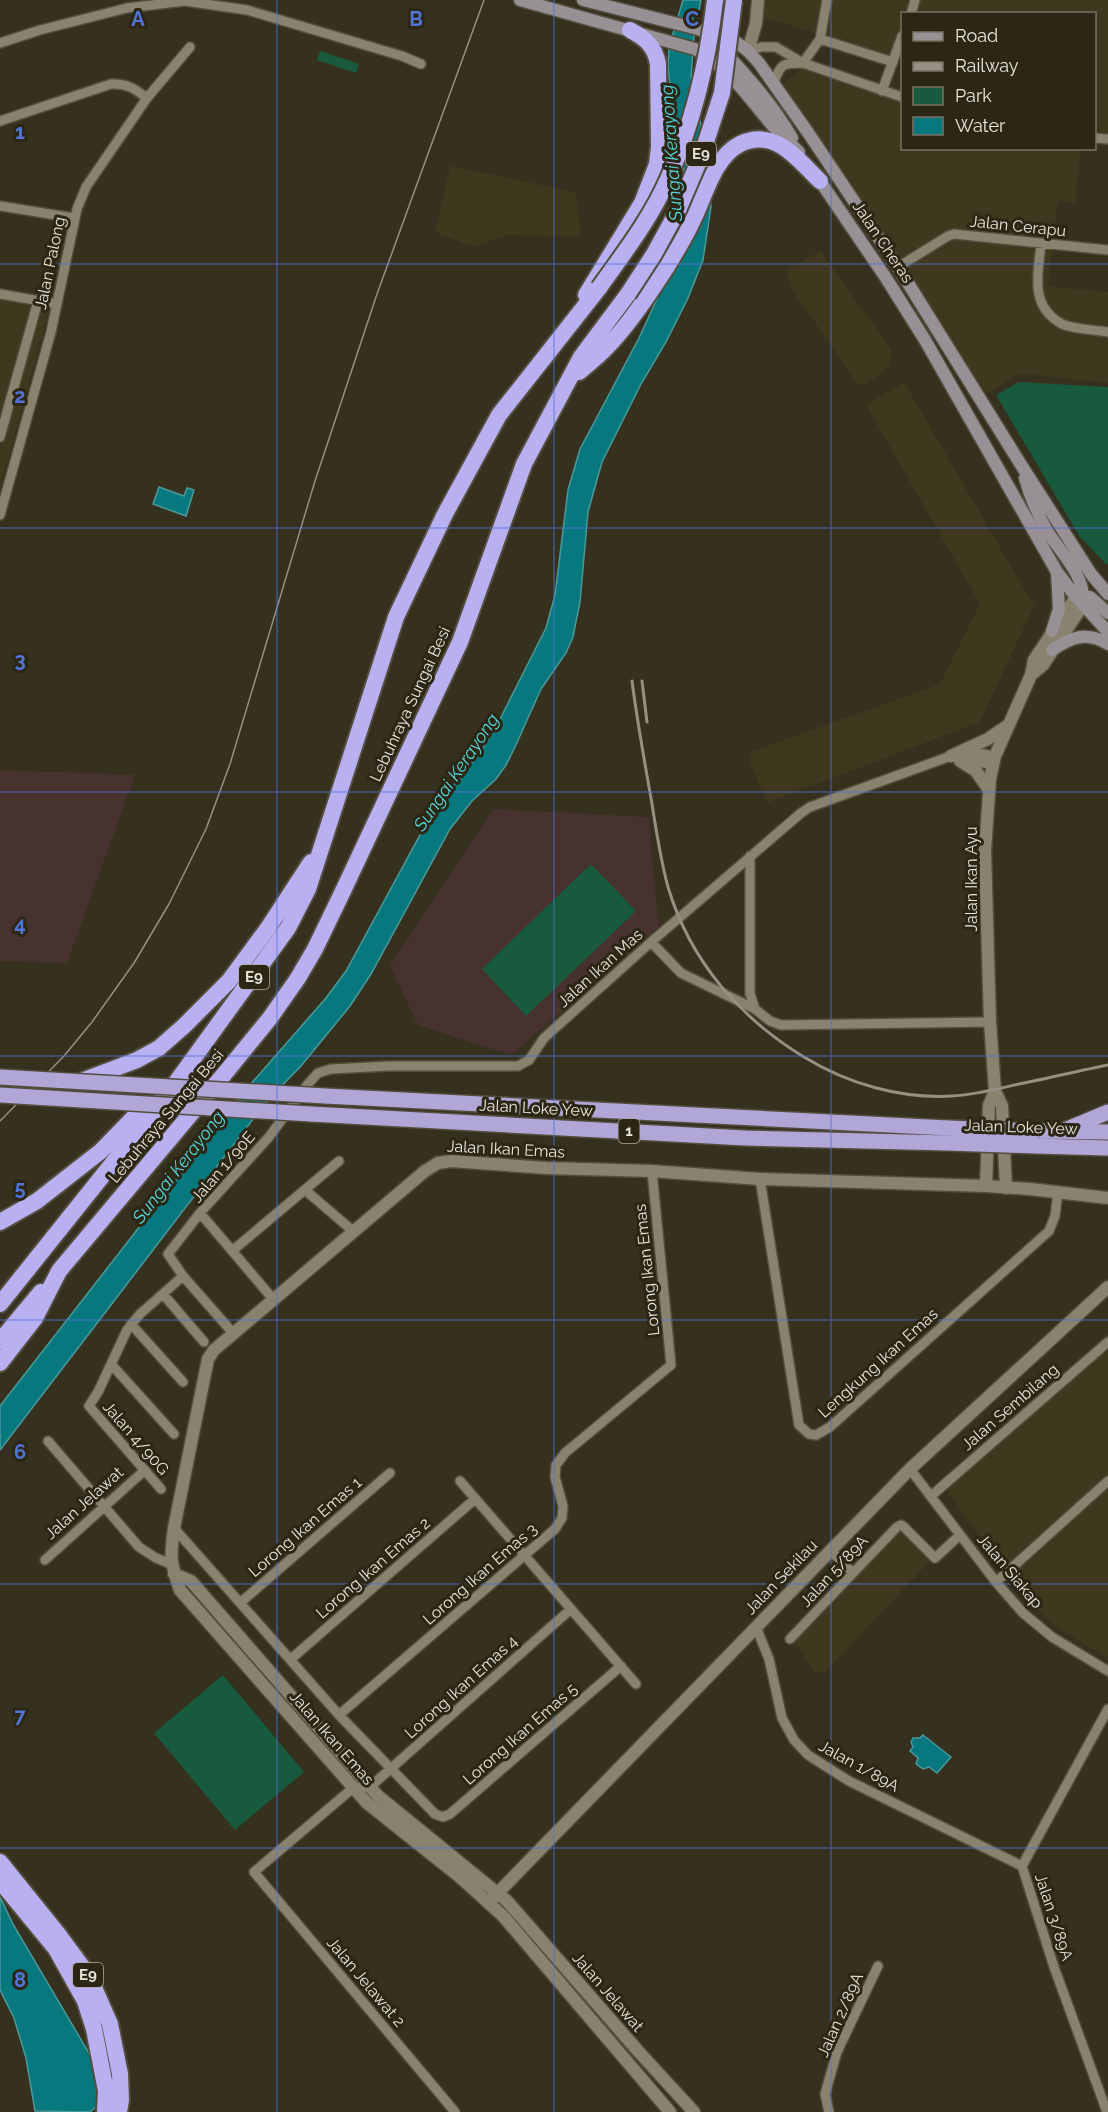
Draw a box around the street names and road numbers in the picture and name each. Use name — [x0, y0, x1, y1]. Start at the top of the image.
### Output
road number: E9 — [686, 142, 716, 166]
street label: Jalan Cheras — [849, 198, 917, 287]
street label: Jalan Cerapu — [969, 211, 1067, 241]
street label: Jalan Palong — [31, 215, 69, 311]
street label: Lebuhraya Sungai Besi — [366, 624, 454, 784]
street label: Jalan Ikan Ayu — [962, 826, 981, 932]
street label: Jalan Ikan Mas — [554, 925, 647, 1011]
road number: E9 — [239, 965, 269, 989]
street label: Lebuhraya Sungai Besi — [105, 1045, 227, 1187]
street label: Jalan Loke Yew — [479, 1096, 593, 1120]
street label: Jalan Loke Yew — [964, 1116, 1078, 1138]
road number: 1 — [618, 1119, 640, 1143]
street label: Jalan 1/90E — [187, 1127, 259, 1206]
street label: Jalan Ikan Emas — [447, 1136, 566, 1162]
street label: Lorong Ikan Emas — [631, 1203, 663, 1337]
street label: Lengkung Ikan Emas — [814, 1304, 942, 1422]
street label: Jalan Sembilang — [958, 1360, 1062, 1454]
street label: Jalan 4/90G — [99, 1397, 173, 1479]
street label: Jalan Jelawat — [41, 1462, 128, 1543]
street label: Lorong Ikan Emas 1 — [245, 1473, 365, 1581]
street label: Lorong Ikan Emas 2 — [312, 1513, 434, 1623]
street label: Lorong Ikan Emas 3 — [419, 1519, 541, 1629]
street label: Jalan Siakap — [973, 1530, 1047, 1612]
street label: Jalan 5/89A — [796, 1531, 872, 1611]
street label: Jalan Sekilau — [741, 1536, 821, 1618]
street label: Lorong Ikan Emas 4 — [401, 1631, 521, 1743]
street label: Lorong Ikan Emas 5 — [459, 1679, 581, 1789]
street label: Jalan Ikan Emas — [286, 1687, 378, 1789]
street label: Jalan 1/89A — [816, 1736, 903, 1796]
street label: Jalan 3/89A — [1031, 1871, 1077, 1963]
street label: Jalan Jelawat 2 — [323, 1933, 409, 2031]
street label: Jalan Jelawat — [568, 1948, 648, 2036]
road number: E9 — [73, 1963, 103, 1987]
street label: Jalan 2/89A — [813, 1970, 867, 2060]

